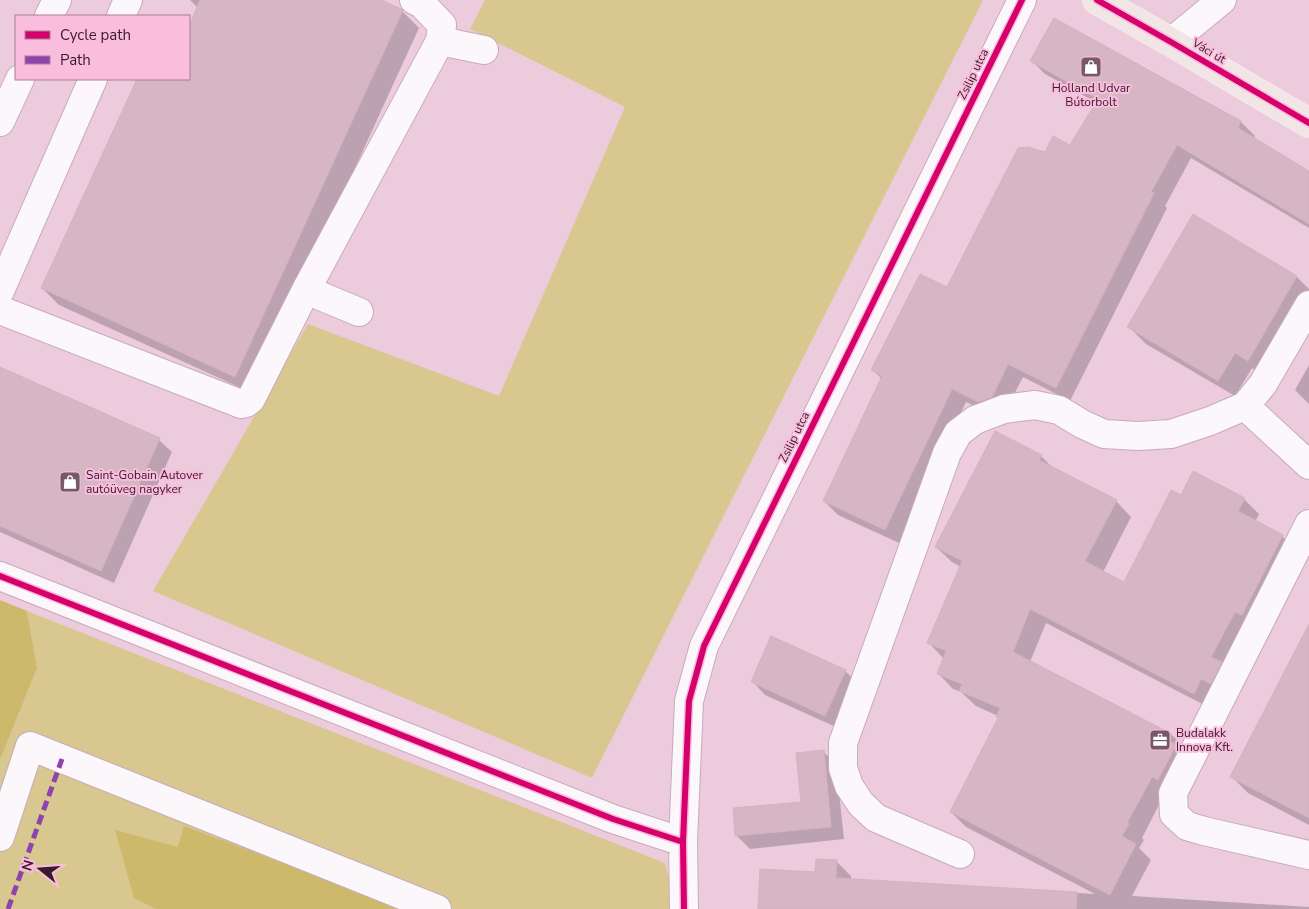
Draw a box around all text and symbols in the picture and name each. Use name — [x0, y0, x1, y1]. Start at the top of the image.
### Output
legend — [15, 15, 190, 80]
text: Cycle path — [60, 25, 131, 45]
street label: Váci út — [1188, 34, 1229, 68]
street label: Zsilip utca — [954, 46, 992, 102]
text: Path — [60, 50, 91, 70]
shop icon: Holland Udvar Bútorbolt — [1079, 55, 1103, 79]
place label: Holland Udvar Bútorbolt — [1052, 80, 1131, 110]
street label: Zsilip utca — [775, 409, 813, 465]
place label: Saint-Gobain Autover autóüveg nagyker — [86, 467, 204, 497]
shop icon: Saint-Gobain Autover autóüveg nagyker — [58, 470, 82, 494]
place label: Budalakk Innova Kft. — [1176, 725, 1233, 755]
office icon: Budalakk Innova Kft. — [1148, 728, 1172, 752]
north arrow — [15, 844, 65, 894]
text: N — [17, 858, 39, 873]

